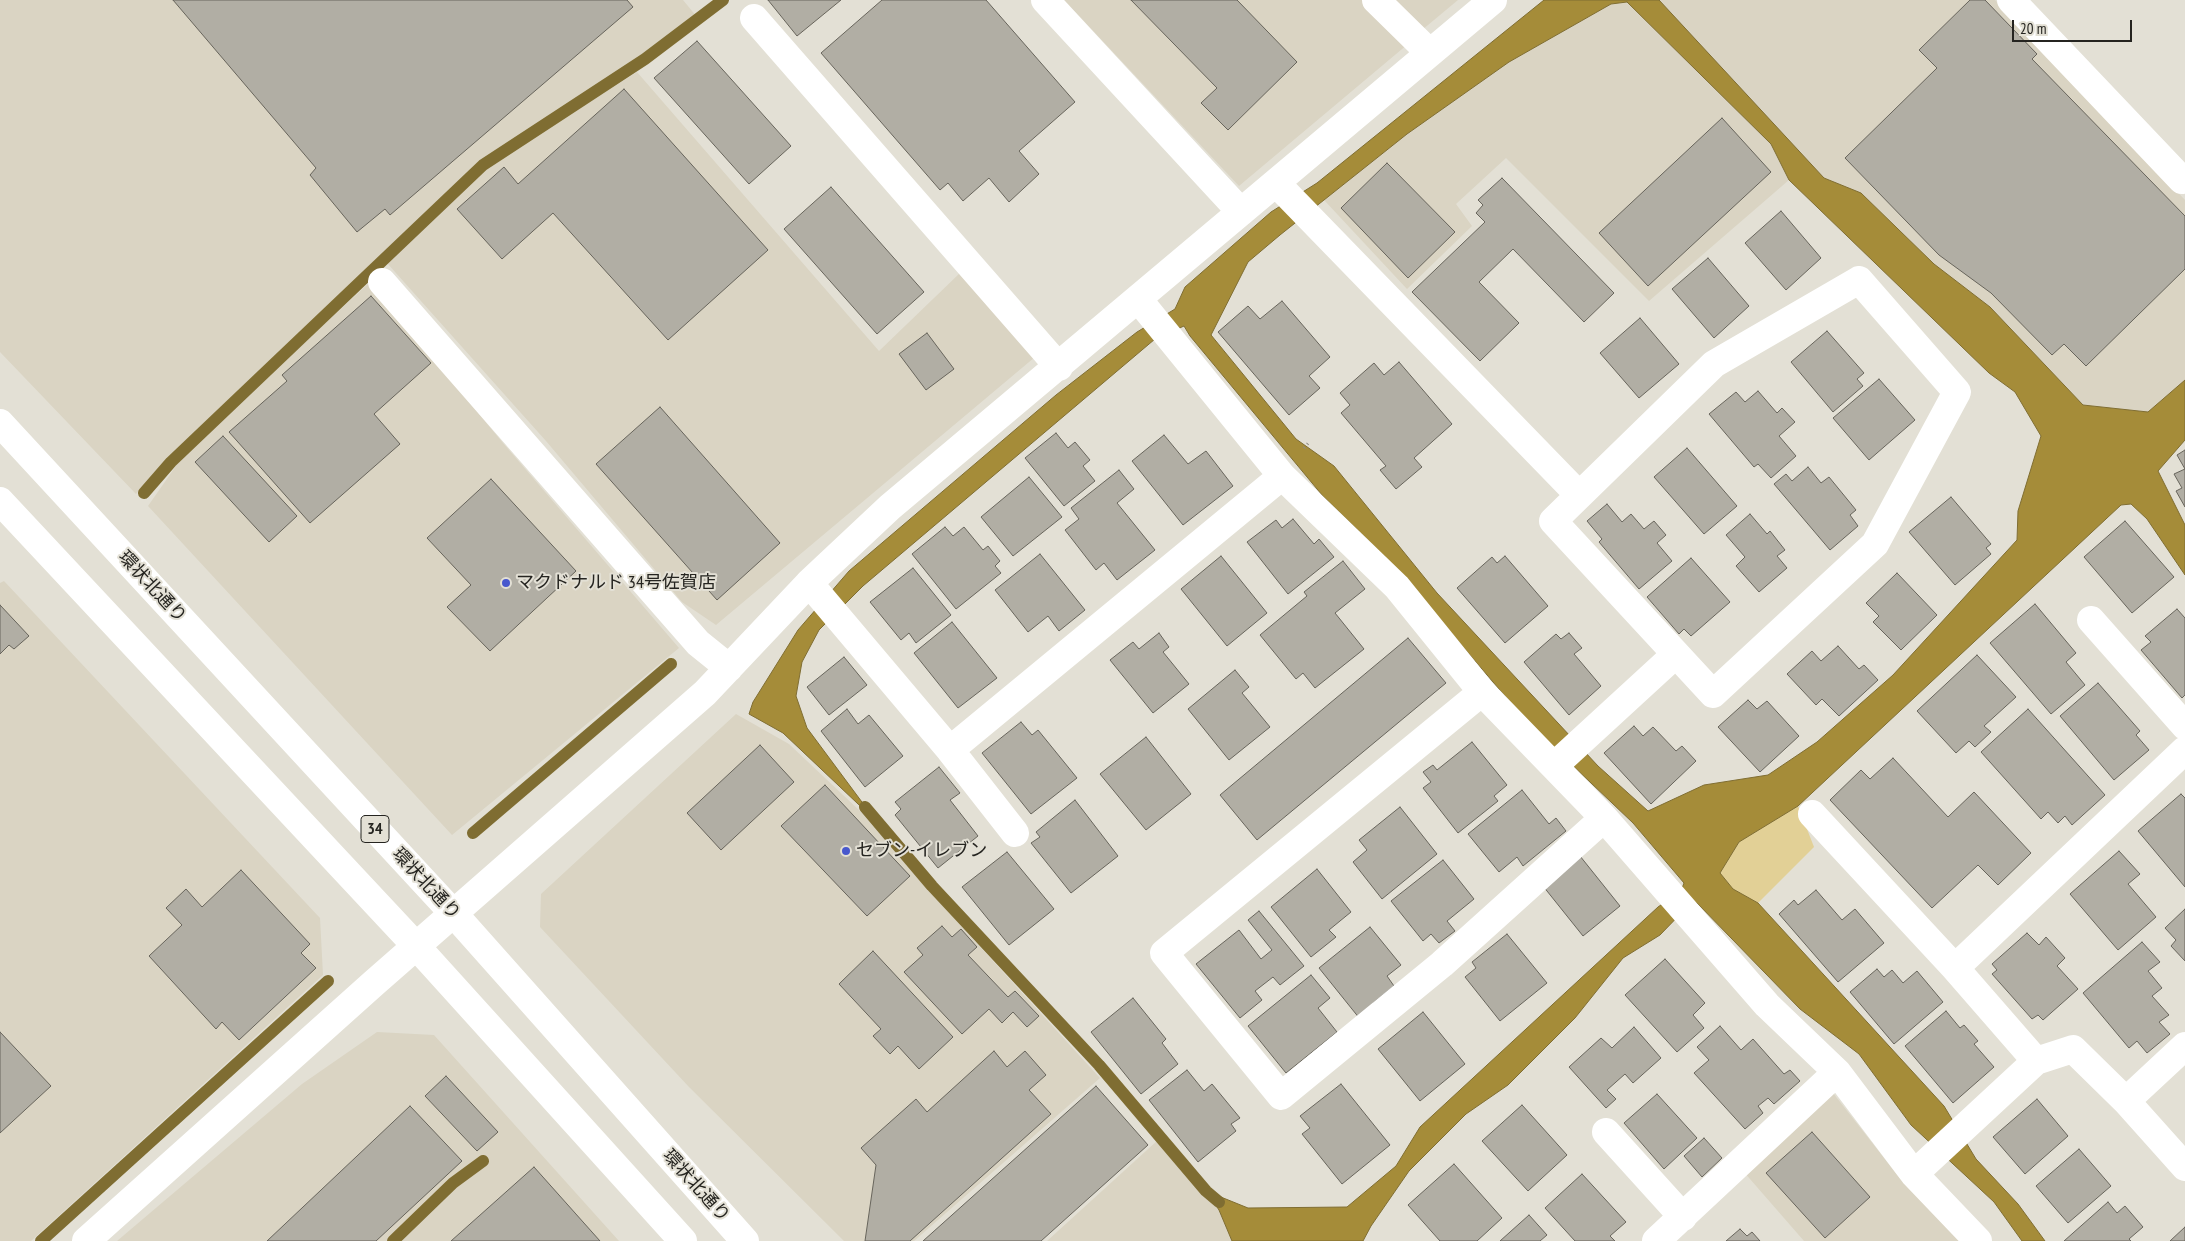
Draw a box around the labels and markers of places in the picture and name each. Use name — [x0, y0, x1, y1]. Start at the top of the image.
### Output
place label: マクドナルド 34号佐賀店 — [516, 572, 716, 594]
marker: マクドナルド 34号佐賀店 — [500, 577, 512, 589]
place label: セブン-イレブン — [856, 840, 987, 862]
marker: セブン-イレブン — [840, 845, 852, 857]

